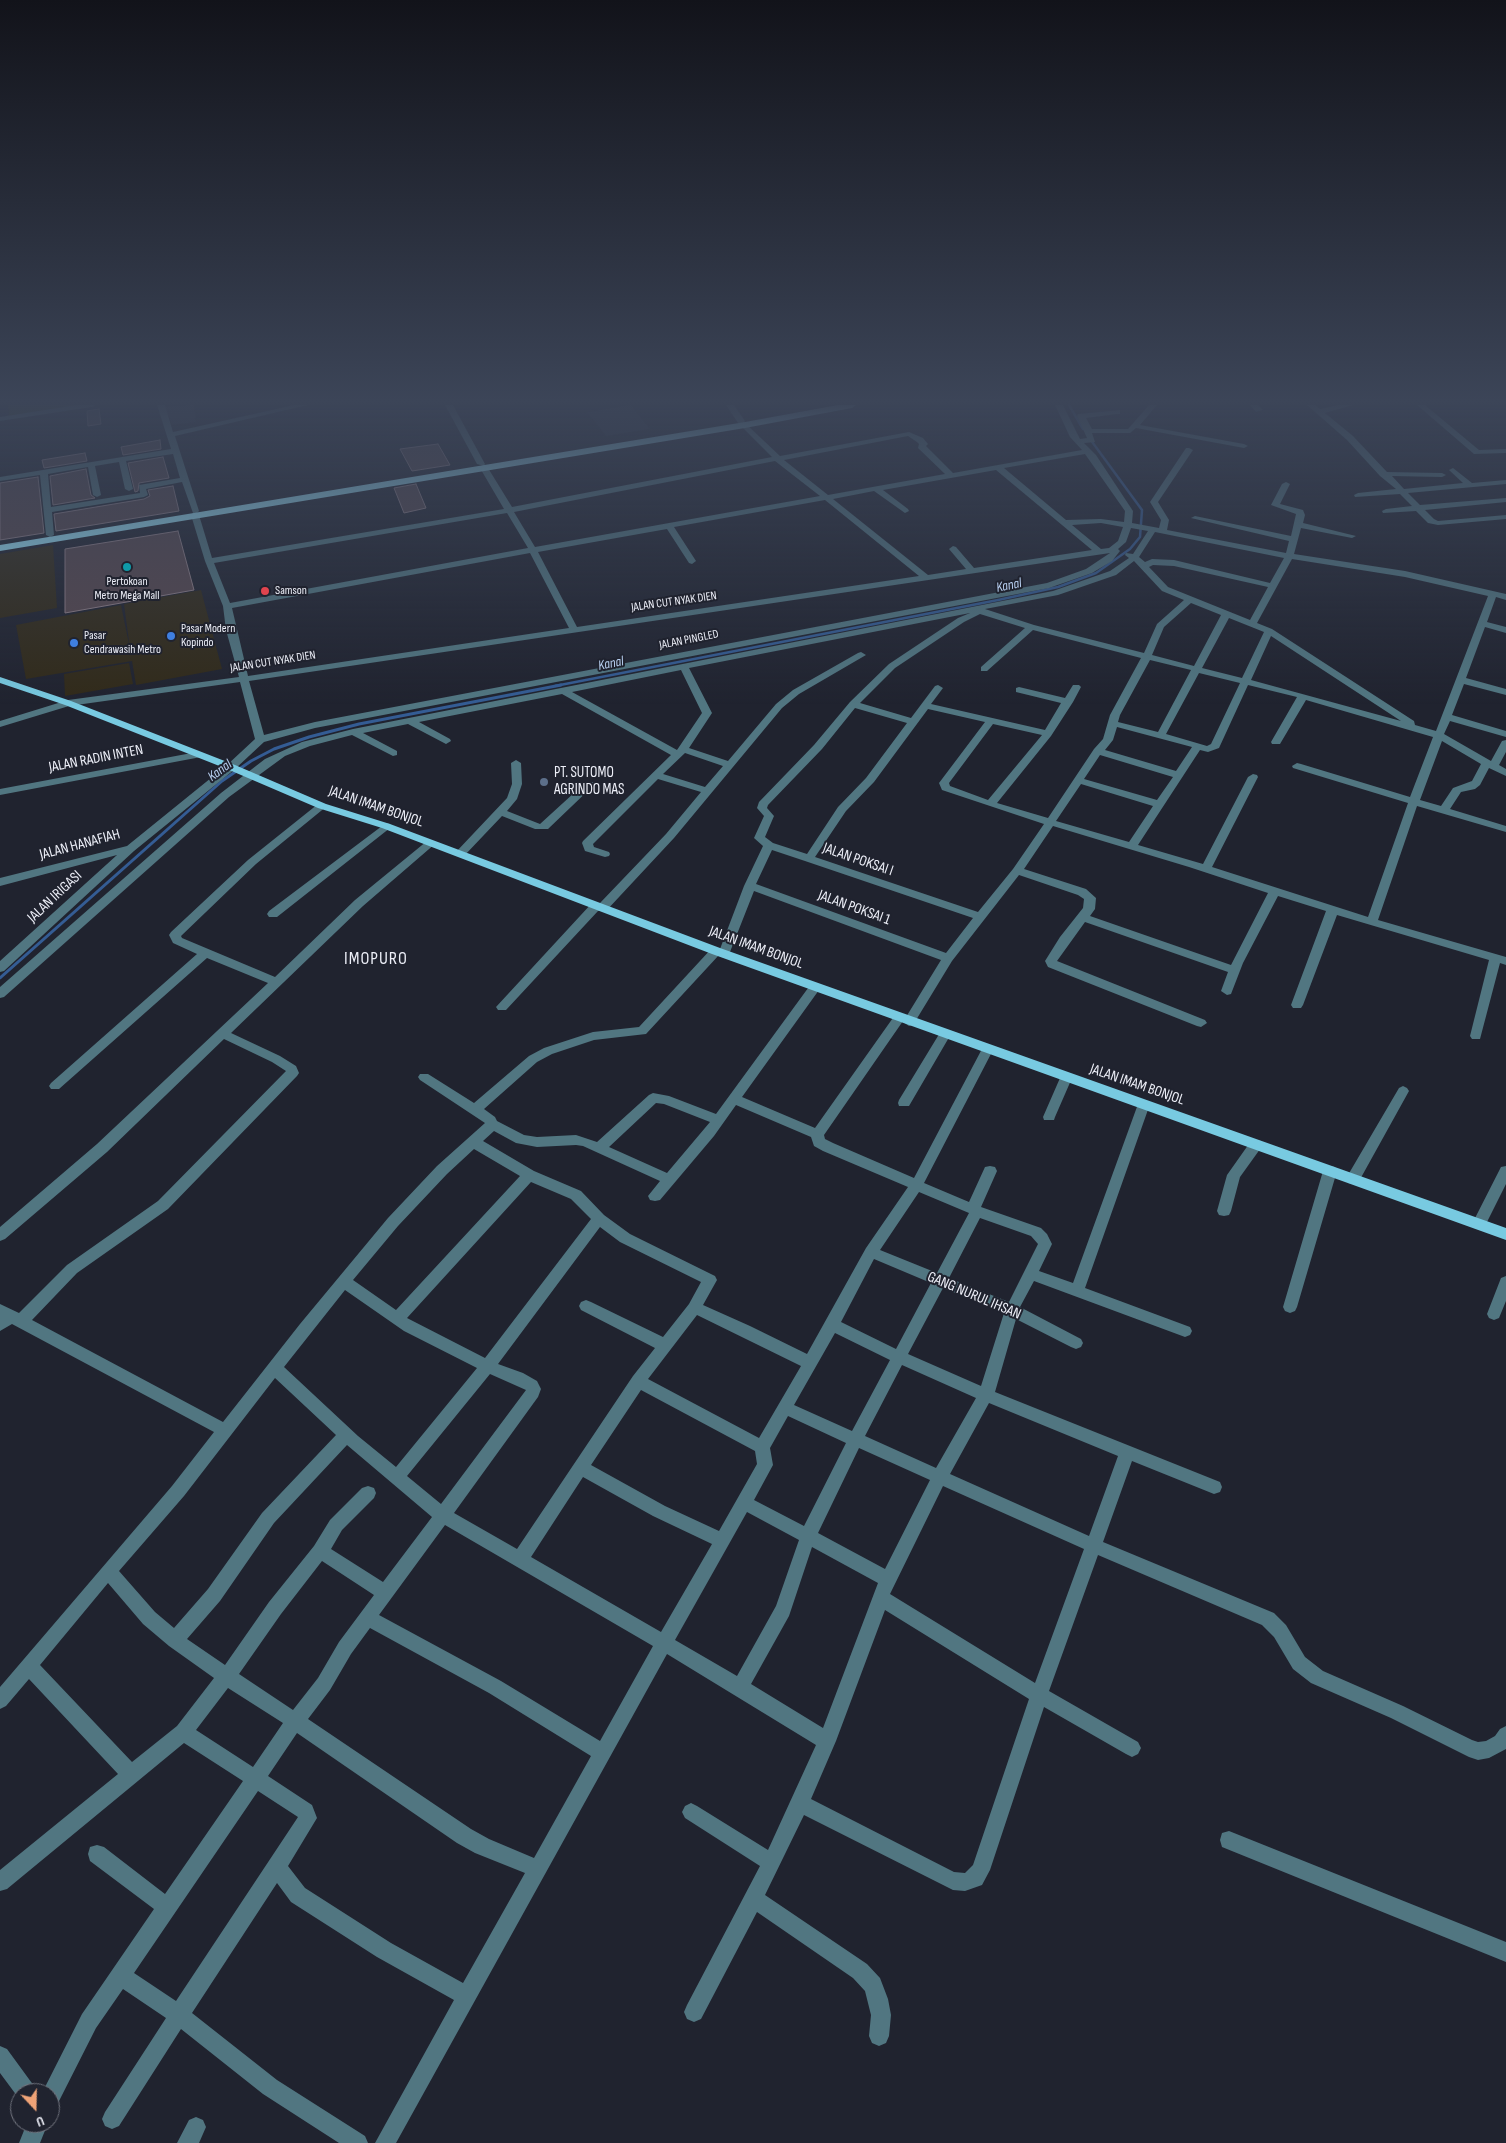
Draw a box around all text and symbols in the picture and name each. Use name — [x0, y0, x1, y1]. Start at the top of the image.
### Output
marker: Pertokoan Metro Mega Mall — [121, 561, 133, 573]
place label: Pertokoan Metro Mega Mall — [94, 575, 160, 603]
water label: Kanal — [995, 575, 1023, 597]
place label: Samson — [275, 584, 307, 598]
marker: Samson — [259, 585, 271, 597]
street label: JALAN CUT NYAK DIEN — [630, 589, 718, 615]
place label: Pasar Modern Kopindo — [181, 622, 235, 650]
street label: JALAN PINGLED — [658, 627, 720, 653]
place label: Pasar Cendrawasih Metro — [84, 629, 161, 657]
marker: Pasar Modern Kopindo — [165, 630, 177, 642]
marker: Pasar Cendrawasih Metro — [68, 637, 80, 649]
street label: JALAN CUT NYAK DIEN — [229, 648, 317, 676]
water label: Kanal — [597, 653, 625, 675]
street label: JALAN RADIN INTEN — [47, 741, 145, 777]
water label: Kanal — [205, 757, 235, 785]
place label: PT. SUTOMO AGRINDO MAS — [554, 764, 624, 799]
marker: PT. SUTOMO AGRINDO MAS — [538, 776, 550, 788]
street label: JALAN IMAM BONJOL — [326, 782, 426, 832]
street label: JALAN HANAFIAH — [38, 826, 122, 864]
street label: JALAN POKSAI I — [820, 840, 896, 880]
street label: JALAN IRIGASI — [24, 867, 86, 927]
street label: JALAN POKSAI 1 — [815, 887, 893, 929]
street label: JALAN IMAM BONJOL — [706, 923, 806, 973]
district label: IMOPURO — [343, 948, 409, 970]
street label: JALAN IMAM BONJOL — [1087, 1060, 1187, 1110]
street label: GANG NURUL IHSAN — [925, 1268, 1023, 1324]
north arrow — [10, 2083, 60, 2133]
text: U — [34, 2112, 47, 2131]

